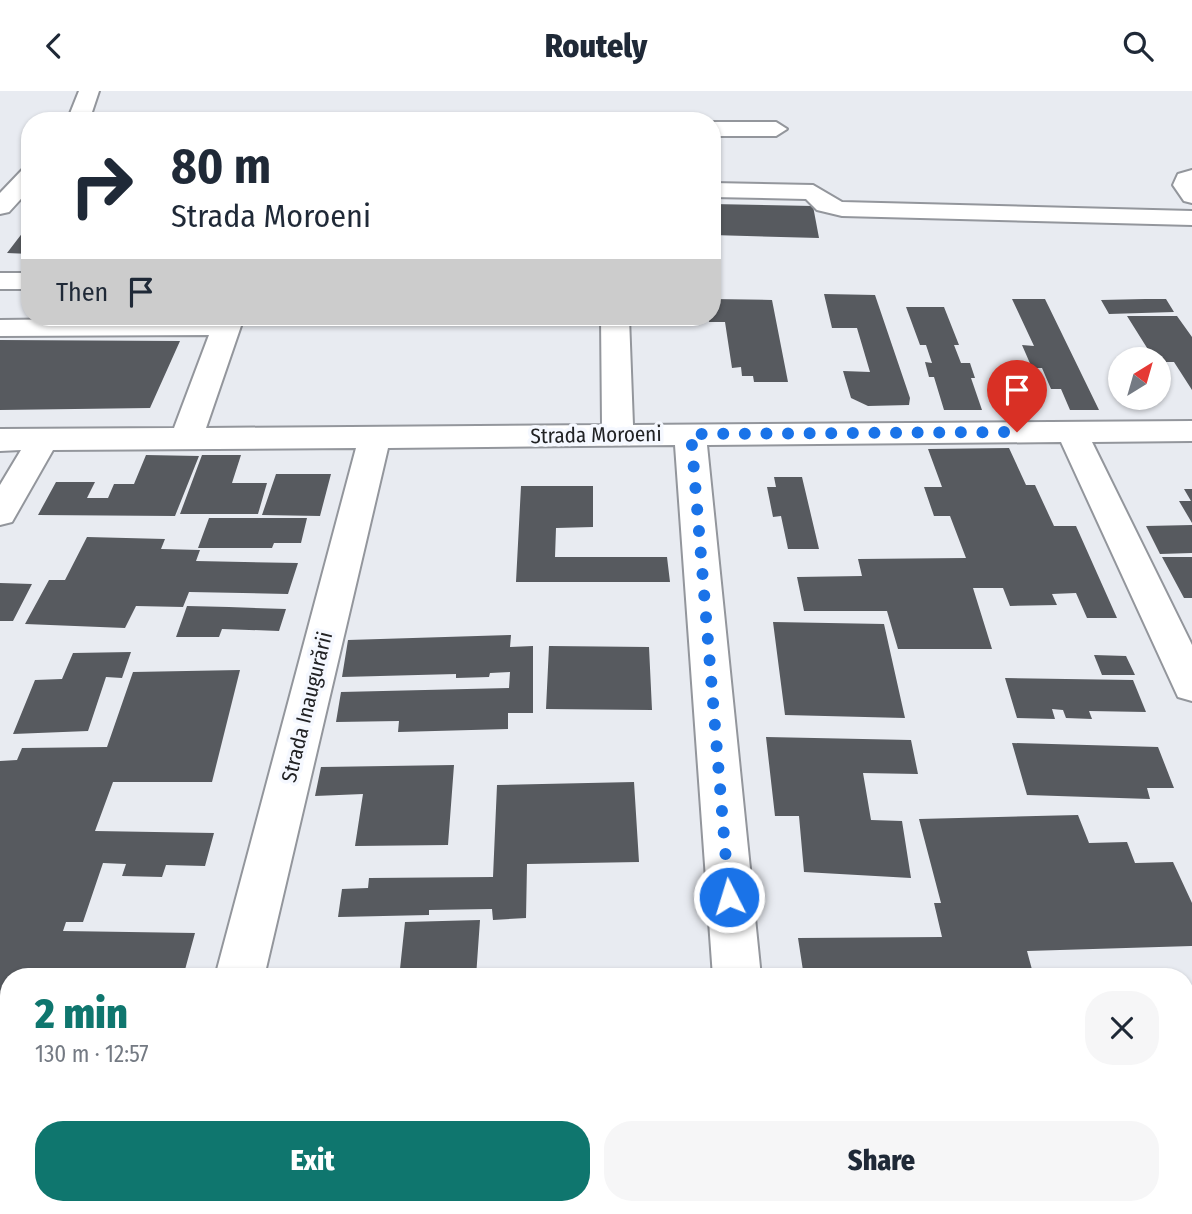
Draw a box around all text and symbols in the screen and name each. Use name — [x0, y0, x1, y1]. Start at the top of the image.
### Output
icon: back — [35, 27, 73, 65]
text: Routely — [545, 27, 647, 65]
icon: search — [1119, 27, 1157, 65]
text: 80 m — [171, 137, 271, 196]
icon: right — [56, 140, 147, 231]
text: Strada Moroeni — [171, 197, 371, 235]
icon: arrive — [122, 273, 160, 311]
text: Then — [56, 277, 108, 308]
north arrow — [1108, 347, 1171, 409]
map controls — [1108, 347, 1171, 410]
pin — [987, 360, 1047, 432]
icon: arrive — [998, 371, 1036, 409]
street label: Strada Moroeni — [530, 421, 662, 449]
street label: Strada Inaugurării — [276, 629, 338, 785]
position arrow — [692, 860, 766, 934]
text: 2 min — [35, 989, 128, 1039]
button: close — [1085, 991, 1159, 1065]
text: 130 m · 12:57 — [35, 1040, 149, 1068]
button: Exit — [35, 1121, 590, 1201]
button: Share — [604, 1121, 1159, 1201]

